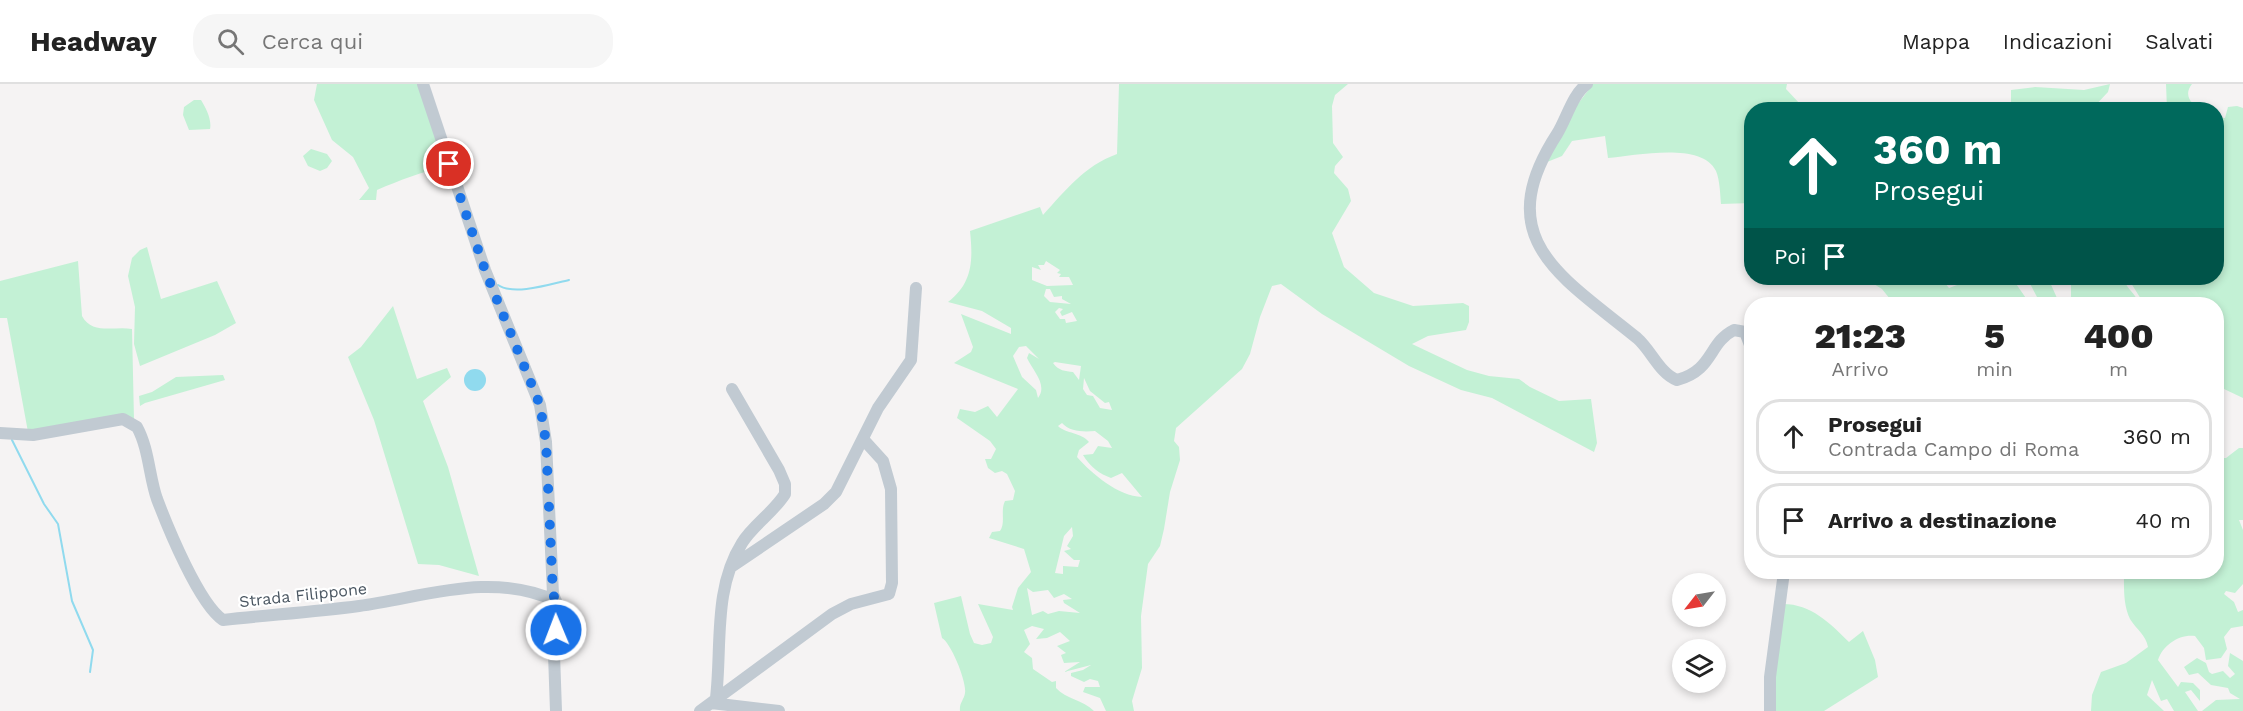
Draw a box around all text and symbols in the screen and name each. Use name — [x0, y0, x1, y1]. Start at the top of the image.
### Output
search box — [193, 14, 613, 68]
text: Headway — [30, 25, 157, 58]
icon: search — [214, 25, 247, 58]
text: Cerca qui — [262, 29, 363, 54]
text: Mappa — [1902, 29, 1970, 54]
text: Indicazioni — [2003, 29, 2112, 54]
text: Salvati — [2145, 29, 2213, 54]
text: 360 m — [1873, 125, 2002, 174]
icon: ahead — [1774, 126, 1852, 204]
pin — [423, 138, 474, 189]
icon: arrive — [432, 147, 465, 180]
text: Prosegui — [1873, 175, 1984, 207]
icon: arrive — [1818, 240, 1851, 273]
text: Poi — [1774, 244, 1806, 269]
text: 21:23 — [1814, 315, 1906, 357]
text: 5 — [1984, 315, 2005, 357]
text: 400 — [2083, 315, 2154, 357]
text: Arrivo — [1831, 357, 1889, 381]
text: min — [1976, 357, 2013, 381]
text: m — [2109, 357, 2128, 381]
text: Prosegui — [1828, 412, 1922, 437]
icon: ahead — [1777, 420, 1810, 453]
text: 360 m — [2123, 424, 2191, 449]
text: Contrada Campo di Roma — [1828, 437, 2079, 461]
icon: arrive — [1777, 504, 1810, 537]
text: Arrivo a destinazione — [1828, 508, 2057, 533]
text: 40 m — [2135, 508, 2191, 533]
north arrow — [1672, 573, 1726, 627]
map controls — [1672, 573, 1726, 693]
street label: Strada Filippone — [238, 579, 368, 611]
position arrow — [524, 598, 588, 662]
button: layers — [1672, 639, 1726, 693]

